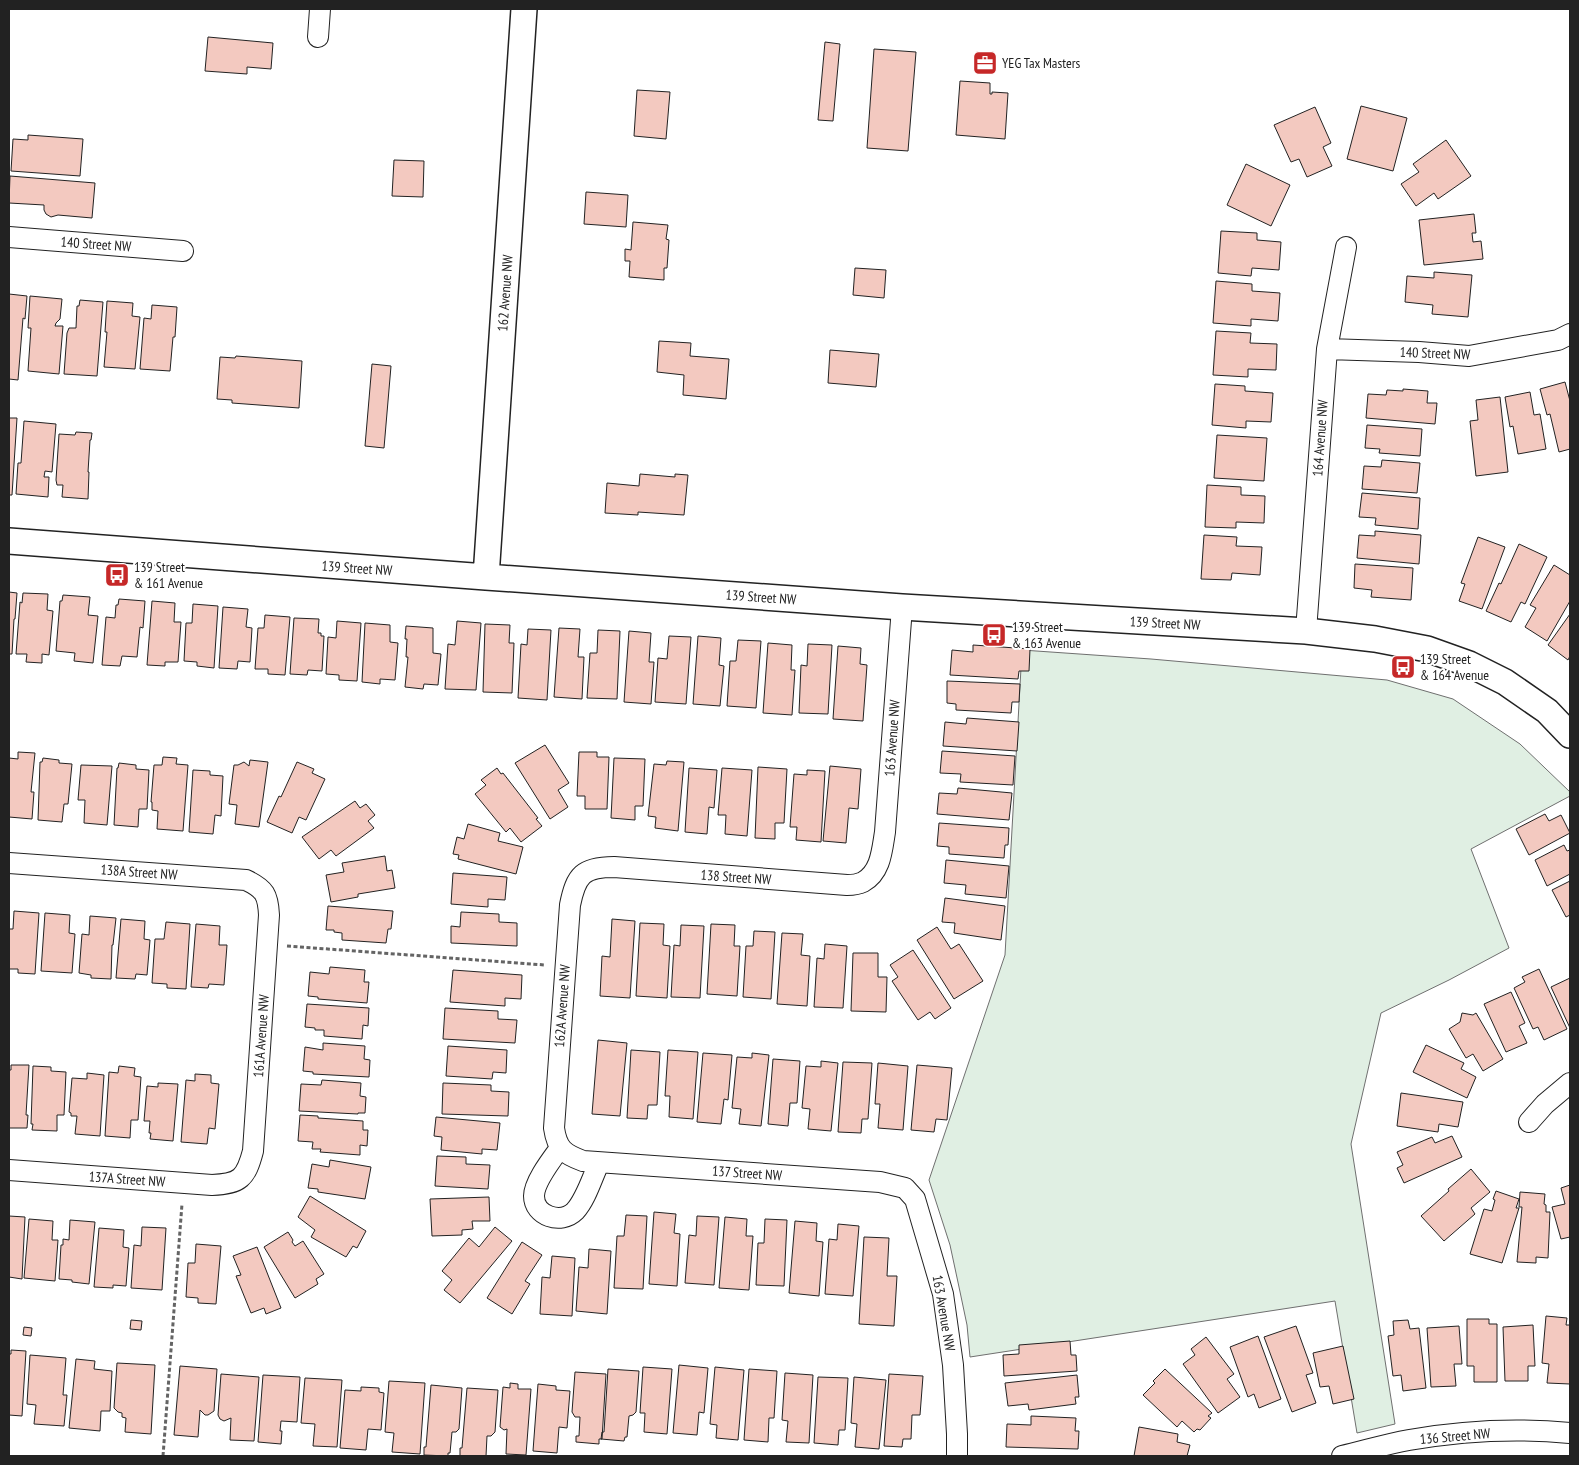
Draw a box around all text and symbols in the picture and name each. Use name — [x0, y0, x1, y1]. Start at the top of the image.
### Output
office icon: YEG Tax Masters — [972, 50, 998, 76]
place label: YEG Tax Masters — [1002, 54, 1081, 72]
street label: 140 Street NW — [60, 233, 133, 255]
street label: 162 Avenue NW — [493, 253, 517, 332]
street label: 140 Street NW — [1399, 343, 1471, 363]
street label: 164 Avenue NW — [1308, 398, 1332, 477]
street label: 139 Street NW — [321, 557, 394, 579]
place label: 139 Street & 161 Avenue — [134, 558, 203, 592]
bus stop icon: 139 Street & 161 Avenue — [104, 562, 130, 588]
street label: 139 Street NW — [725, 586, 798, 608]
street label: 139 Street NW — [1129, 612, 1201, 634]
place label: 139 Street & 163 Avenue — [1012, 618, 1081, 652]
bus stop icon: 139 Street & 163 Avenue — [981, 622, 1007, 648]
place label: 139 Street & 164 Avenue — [1420, 650, 1489, 684]
bus stop icon: 139 Street & 164 Avenue — [1390, 654, 1416, 680]
street label: 163 Avenue NW — [880, 698, 904, 777]
street label: 138A Street NW — [100, 860, 179, 884]
street label: 138 Street NW — [700, 866, 773, 888]
street label: 162A Avenue NW — [550, 963, 574, 1048]
street label: 161A Avenue NW — [249, 993, 273, 1078]
street label: 137 Street NW — [711, 1162, 783, 1184]
street label: 137A Street NW — [88, 1167, 166, 1191]
street label: 163 Avenue NW — [928, 1274, 960, 1353]
street label: 136 Street NW — [1419, 1424, 1492, 1448]

